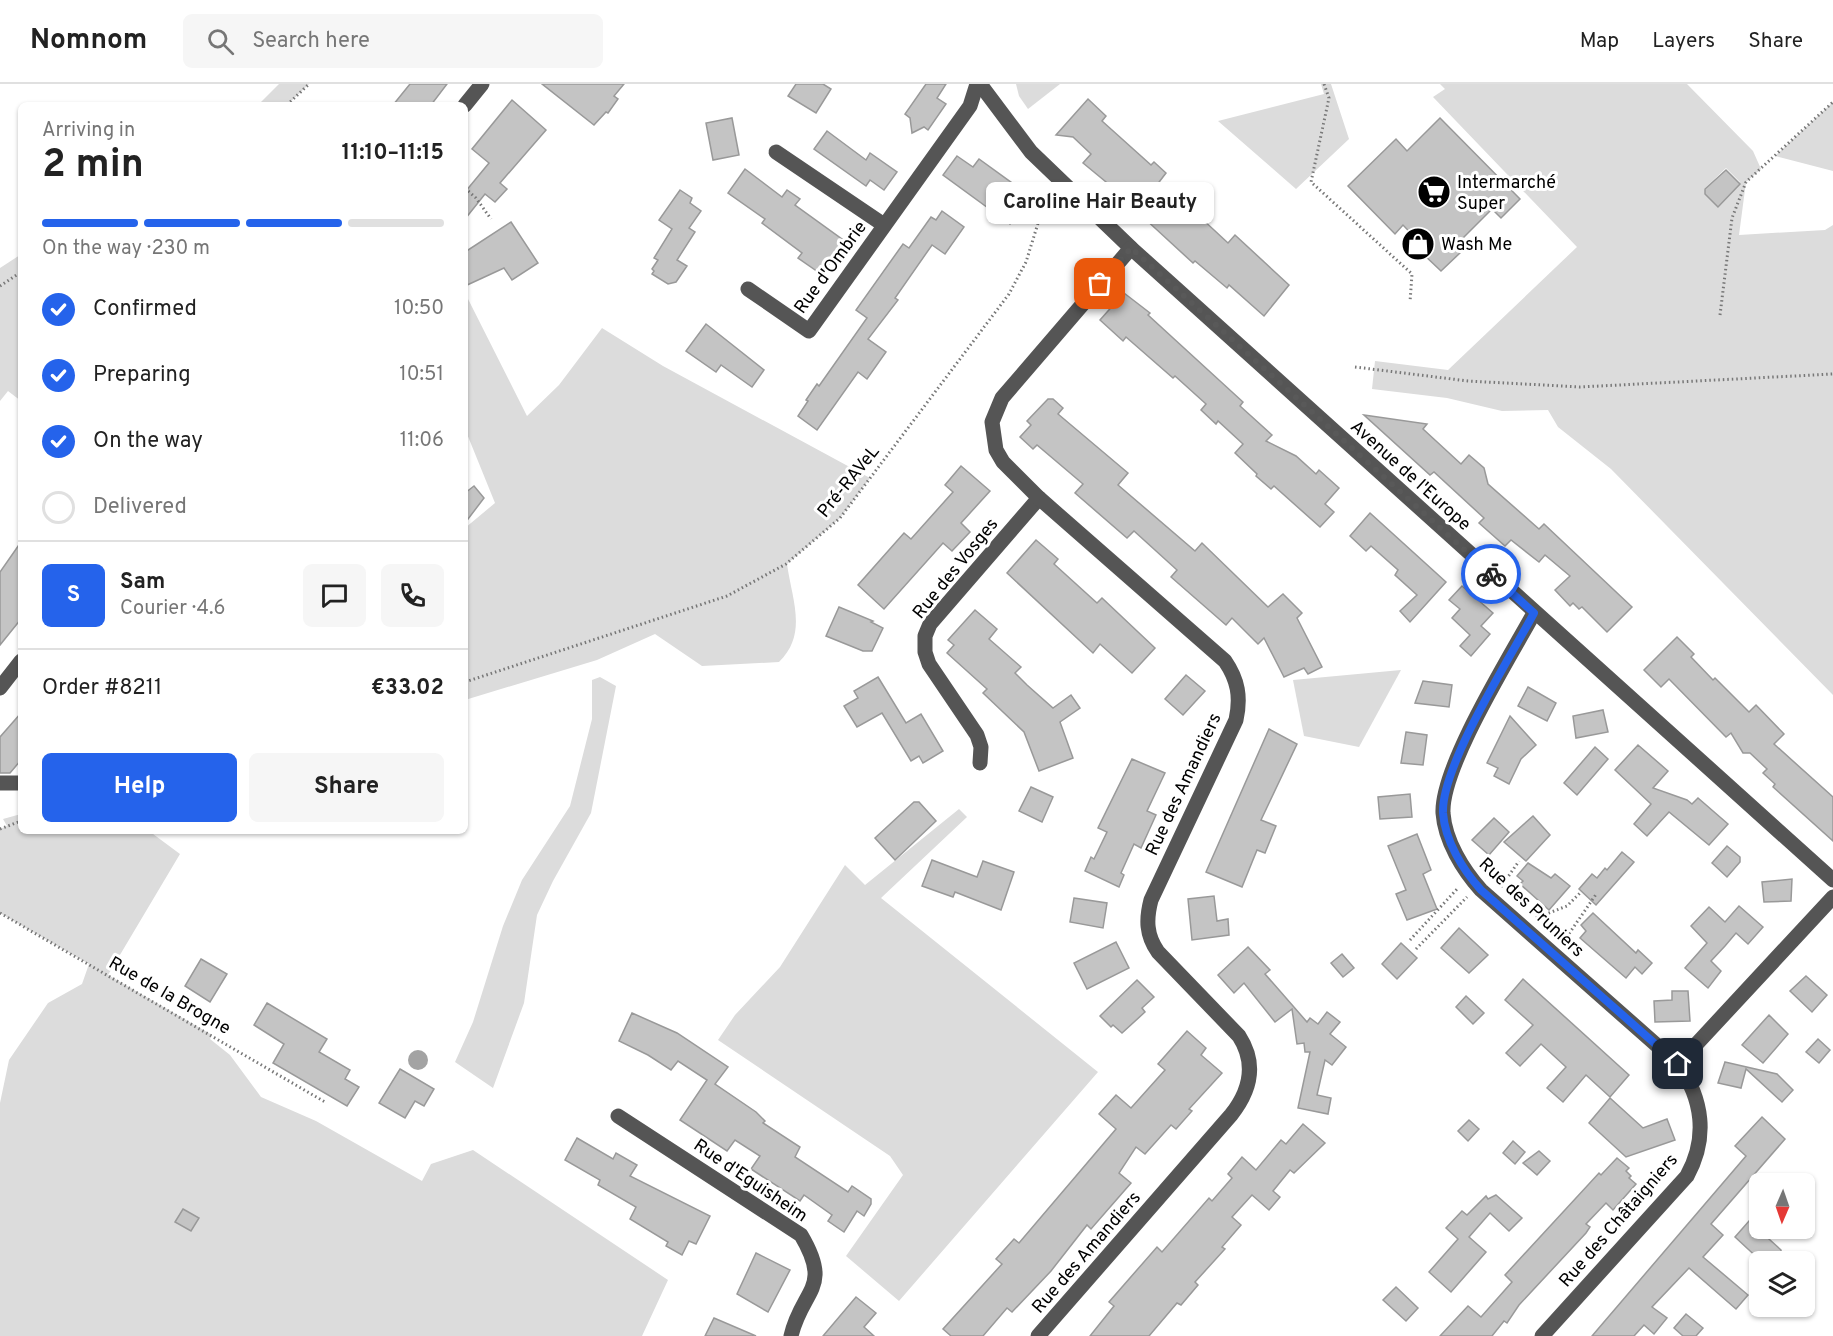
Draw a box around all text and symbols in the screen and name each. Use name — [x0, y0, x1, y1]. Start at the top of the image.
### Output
search box — [183, 14, 603, 68]
text: Nomnom — [30, 23, 147, 59]
icon: search — [204, 25, 237, 58]
text: Search here — [252, 28, 370, 55]
text: Map — [1580, 28, 1619, 55]
text: Layers — [1652, 28, 1715, 55]
text: Share — [1748, 28, 1803, 55]
text: Arriving in — [42, 118, 135, 144]
text: 11:10–11:15 — [342, 140, 444, 167]
text: 2 min — [42, 142, 144, 191]
place label: Intermarché Super — [1457, 172, 1556, 216]
supermarket icon: Intermarché Super — [1416, 174, 1452, 210]
callout: Caroline Hair Beauty — [986, 182, 1214, 224]
text: Caroline Hair Beauty — [1003, 190, 1197, 216]
street label: Rue d'Ombrie — [790, 217, 873, 319]
shop icon: Wash Me — [1400, 226, 1436, 262]
place label: Wash Me — [1441, 234, 1512, 257]
text: On the way · 230 m — [42, 236, 210, 262]
pin — [1074, 258, 1125, 309]
icon: bag — [1083, 267, 1116, 300]
icon: check — [42, 293, 75, 326]
text: Confirmed — [93, 296, 197, 323]
text: 10:50 — [394, 296, 444, 322]
icon: check — [42, 359, 75, 392]
text: Preparing — [93, 362, 191, 389]
text: 10:51 — [399, 362, 444, 388]
street label: Avenue de l'Europe — [1345, 416, 1475, 536]
icon: check — [42, 425, 75, 458]
text: On the way — [93, 428, 203, 455]
text: 11:06 — [400, 428, 444, 454]
street label: Pré-RAVeL — [813, 441, 885, 523]
text: Delivered — [93, 494, 187, 521]
street label: Rue des Vosges — [908, 514, 1004, 624]
courier — [1461, 544, 1521, 604]
icon: bike — [1475, 558, 1508, 591]
button: chat — [303, 564, 366, 627]
button: phone — [381, 564, 444, 627]
text: Sam — [120, 569, 165, 596]
text: S — [67, 582, 80, 609]
text: Courier · 4.6 — [120, 596, 225, 622]
text: Order #8211 — [42, 675, 162, 702]
text: €33.02 — [371, 675, 444, 702]
street label: Rue des Amandiers — [1141, 710, 1227, 860]
button: Help — [42, 753, 237, 822]
button: Share — [249, 753, 444, 822]
street label: Rue des Pruniers — [1473, 853, 1589, 963]
street label: Rue de la Brogne — [104, 952, 234, 1041]
pin — [1652, 1038, 1703, 1089]
icon: home — [1661, 1047, 1694, 1080]
street label: Rue d'Eguisheim — [689, 1135, 812, 1228]
street label: Rue des Châtaigniers — [1555, 1149, 1684, 1293]
north arrow — [1749, 1173, 1815, 1239]
map controls — [1749, 1173, 1815, 1317]
street label: Rue des Amandiers — [1028, 1187, 1147, 1319]
button: layers — [1749, 1251, 1815, 1317]

